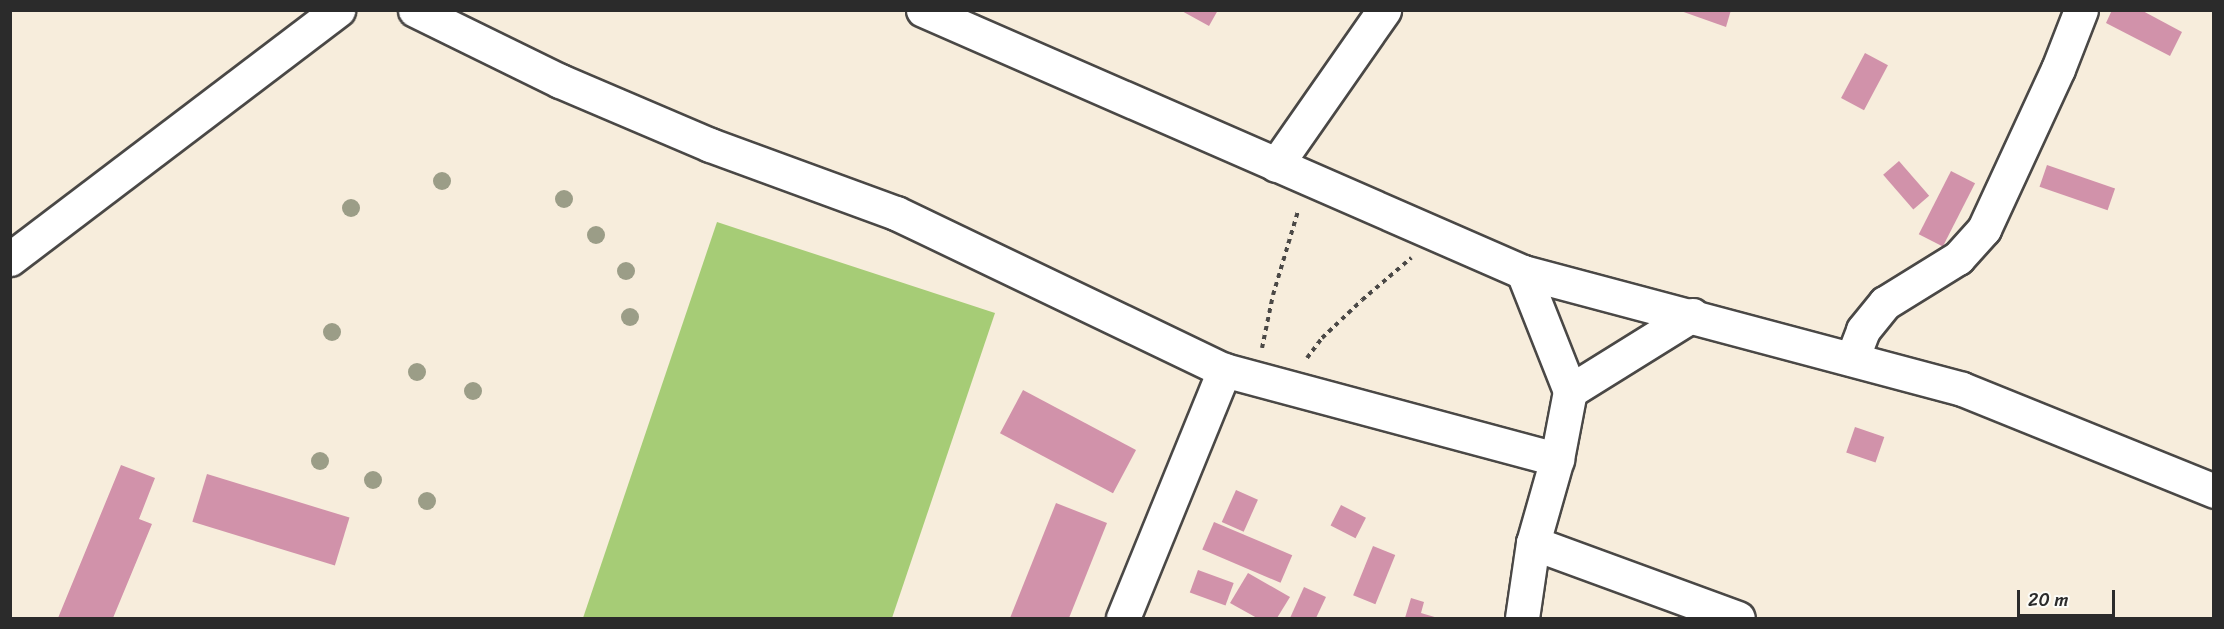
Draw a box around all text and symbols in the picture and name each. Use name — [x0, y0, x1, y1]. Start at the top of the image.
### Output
scale bar — [2020, 578, 2118, 616]
text: 20 m — [2028, 584, 2068, 616]

